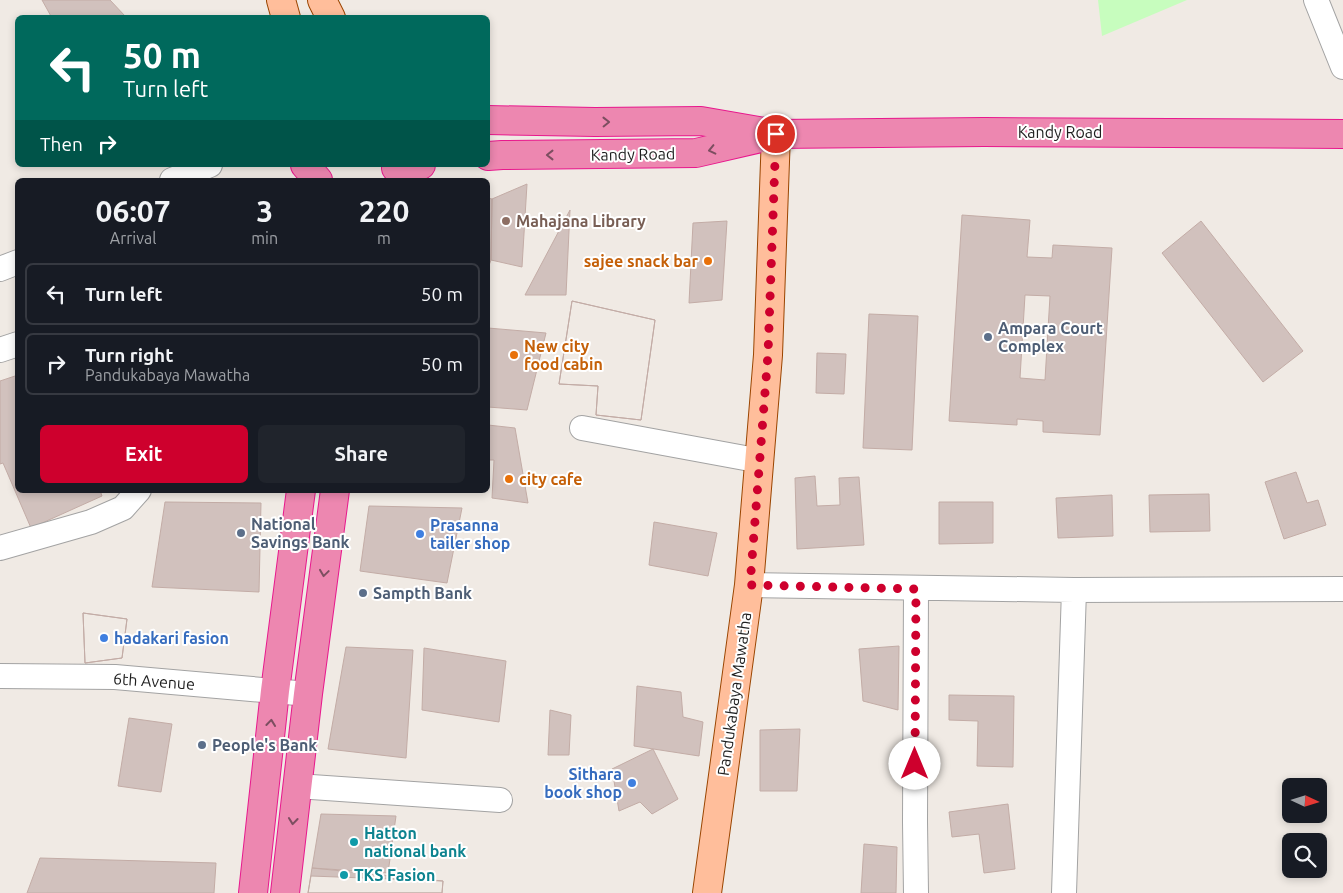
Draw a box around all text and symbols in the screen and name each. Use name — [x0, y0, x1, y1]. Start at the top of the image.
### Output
icon: left — [40, 35, 105, 100]
text: 50 m — [123, 35, 201, 75]
text: Turn left — [123, 76, 208, 101]
pin — [755, 113, 797, 155]
one-way arrow — [602, 117, 610, 127]
icon: arrive — [762, 120, 790, 148]
street label: Kandy Road — [1018, 123, 1102, 141]
icon: right — [93, 130, 121, 158]
text: Then — [40, 133, 83, 155]
street label: Kandy Road — [590, 144, 676, 164]
one-way arrow — [707, 144, 716, 155]
one-way arrow — [545, 150, 553, 160]
text: 06:07 — [96, 194, 171, 228]
text: 3 — [256, 194, 273, 228]
text: 220 — [359, 194, 409, 228]
place label: Mahajana Library — [516, 212, 646, 230]
marker: Mahajana Library — [500, 215, 512, 227]
text: Arrival — [110, 229, 156, 247]
text: min — [251, 229, 278, 247]
text: m — [377, 229, 391, 247]
place label: sajee snack bar — [584, 252, 698, 270]
marker: sajee snack bar — [702, 255, 714, 267]
icon: left — [42, 280, 70, 308]
text: Turn left — [85, 283, 163, 305]
text: 50 m — [421, 283, 463, 305]
place label: Ampara Court Complex — [998, 319, 1103, 355]
marker: Ampara Court Complex — [982, 331, 994, 343]
place label: New city food cabin — [524, 337, 603, 373]
text: Turn right — [85, 344, 173, 366]
marker: New city food cabin — [508, 349, 520, 361]
icon: right — [42, 350, 70, 378]
text: 50 m — [421, 353, 463, 375]
text: Pandukabaya Mawatha — [85, 366, 250, 384]
button: Exit — [40, 425, 248, 483]
button: Share — [258, 425, 465, 483]
place label: city cafe — [519, 470, 583, 488]
marker: city cafe — [503, 473, 515, 485]
place label: National Savings Bank — [251, 515, 350, 551]
place label: Prasanna tailer shop — [430, 516, 510, 552]
marker: National Savings Bank — [235, 527, 247, 539]
marker: Prasanna tailer shop — [414, 528, 426, 540]
one-way arrow — [320, 569, 330, 577]
place label: Sampth Bank — [373, 584, 472, 602]
marker: Sampth Bank — [357, 587, 369, 599]
street label: Pandukabaya Mawatha — [714, 611, 754, 777]
place label: hadakari fasion — [114, 629, 229, 647]
marker: hadakari fasion — [98, 632, 110, 644]
street label: 6th Avenue — [112, 669, 196, 693]
one-way arrow — [265, 718, 276, 726]
place label: People's Bank — [212, 736, 317, 754]
position arrow — [888, 737, 940, 789]
marker: People's Bank — [196, 739, 208, 751]
place label: Sithara book shop — [544, 765, 622, 801]
marker: Sithara book shop — [626, 777, 638, 789]
north arrow — [1282, 778, 1328, 822]
map controls — [1282, 778, 1327, 878]
one-way arrow — [288, 817, 299, 825]
place label: Hatton national bank — [364, 824, 466, 860]
button: search — [1282, 833, 1327, 878]
marker: Hatton national bank — [348, 836, 360, 848]
place label: TKS Fasion — [354, 866, 435, 884]
marker: TKS Fasion — [338, 869, 350, 881]

